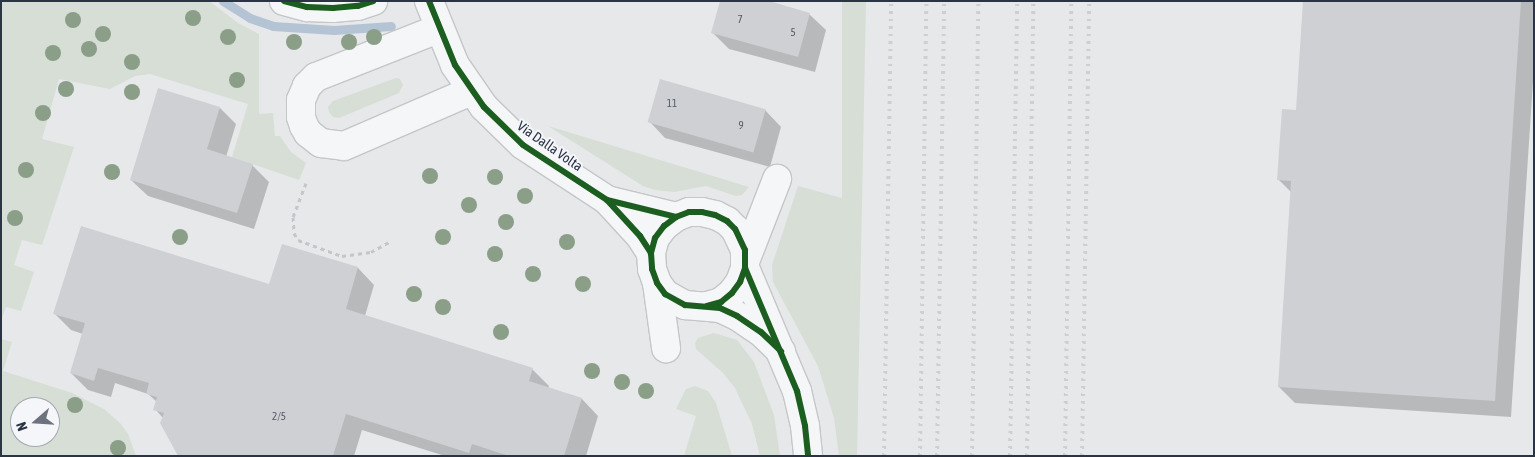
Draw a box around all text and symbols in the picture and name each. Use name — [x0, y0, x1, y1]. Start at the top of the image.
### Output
house number: 7 — [737, 12, 743, 26]
house number: 5 — [790, 25, 796, 39]
house number: 11 — [667, 96, 677, 110]
street label: Via Dalla Volta — [514, 117, 586, 175]
house number: 9 — [738, 118, 744, 132]
north arrow — [10, 397, 60, 447]
house number: 2/5 — [272, 409, 286, 423]
text: N — [13, 420, 31, 433]

